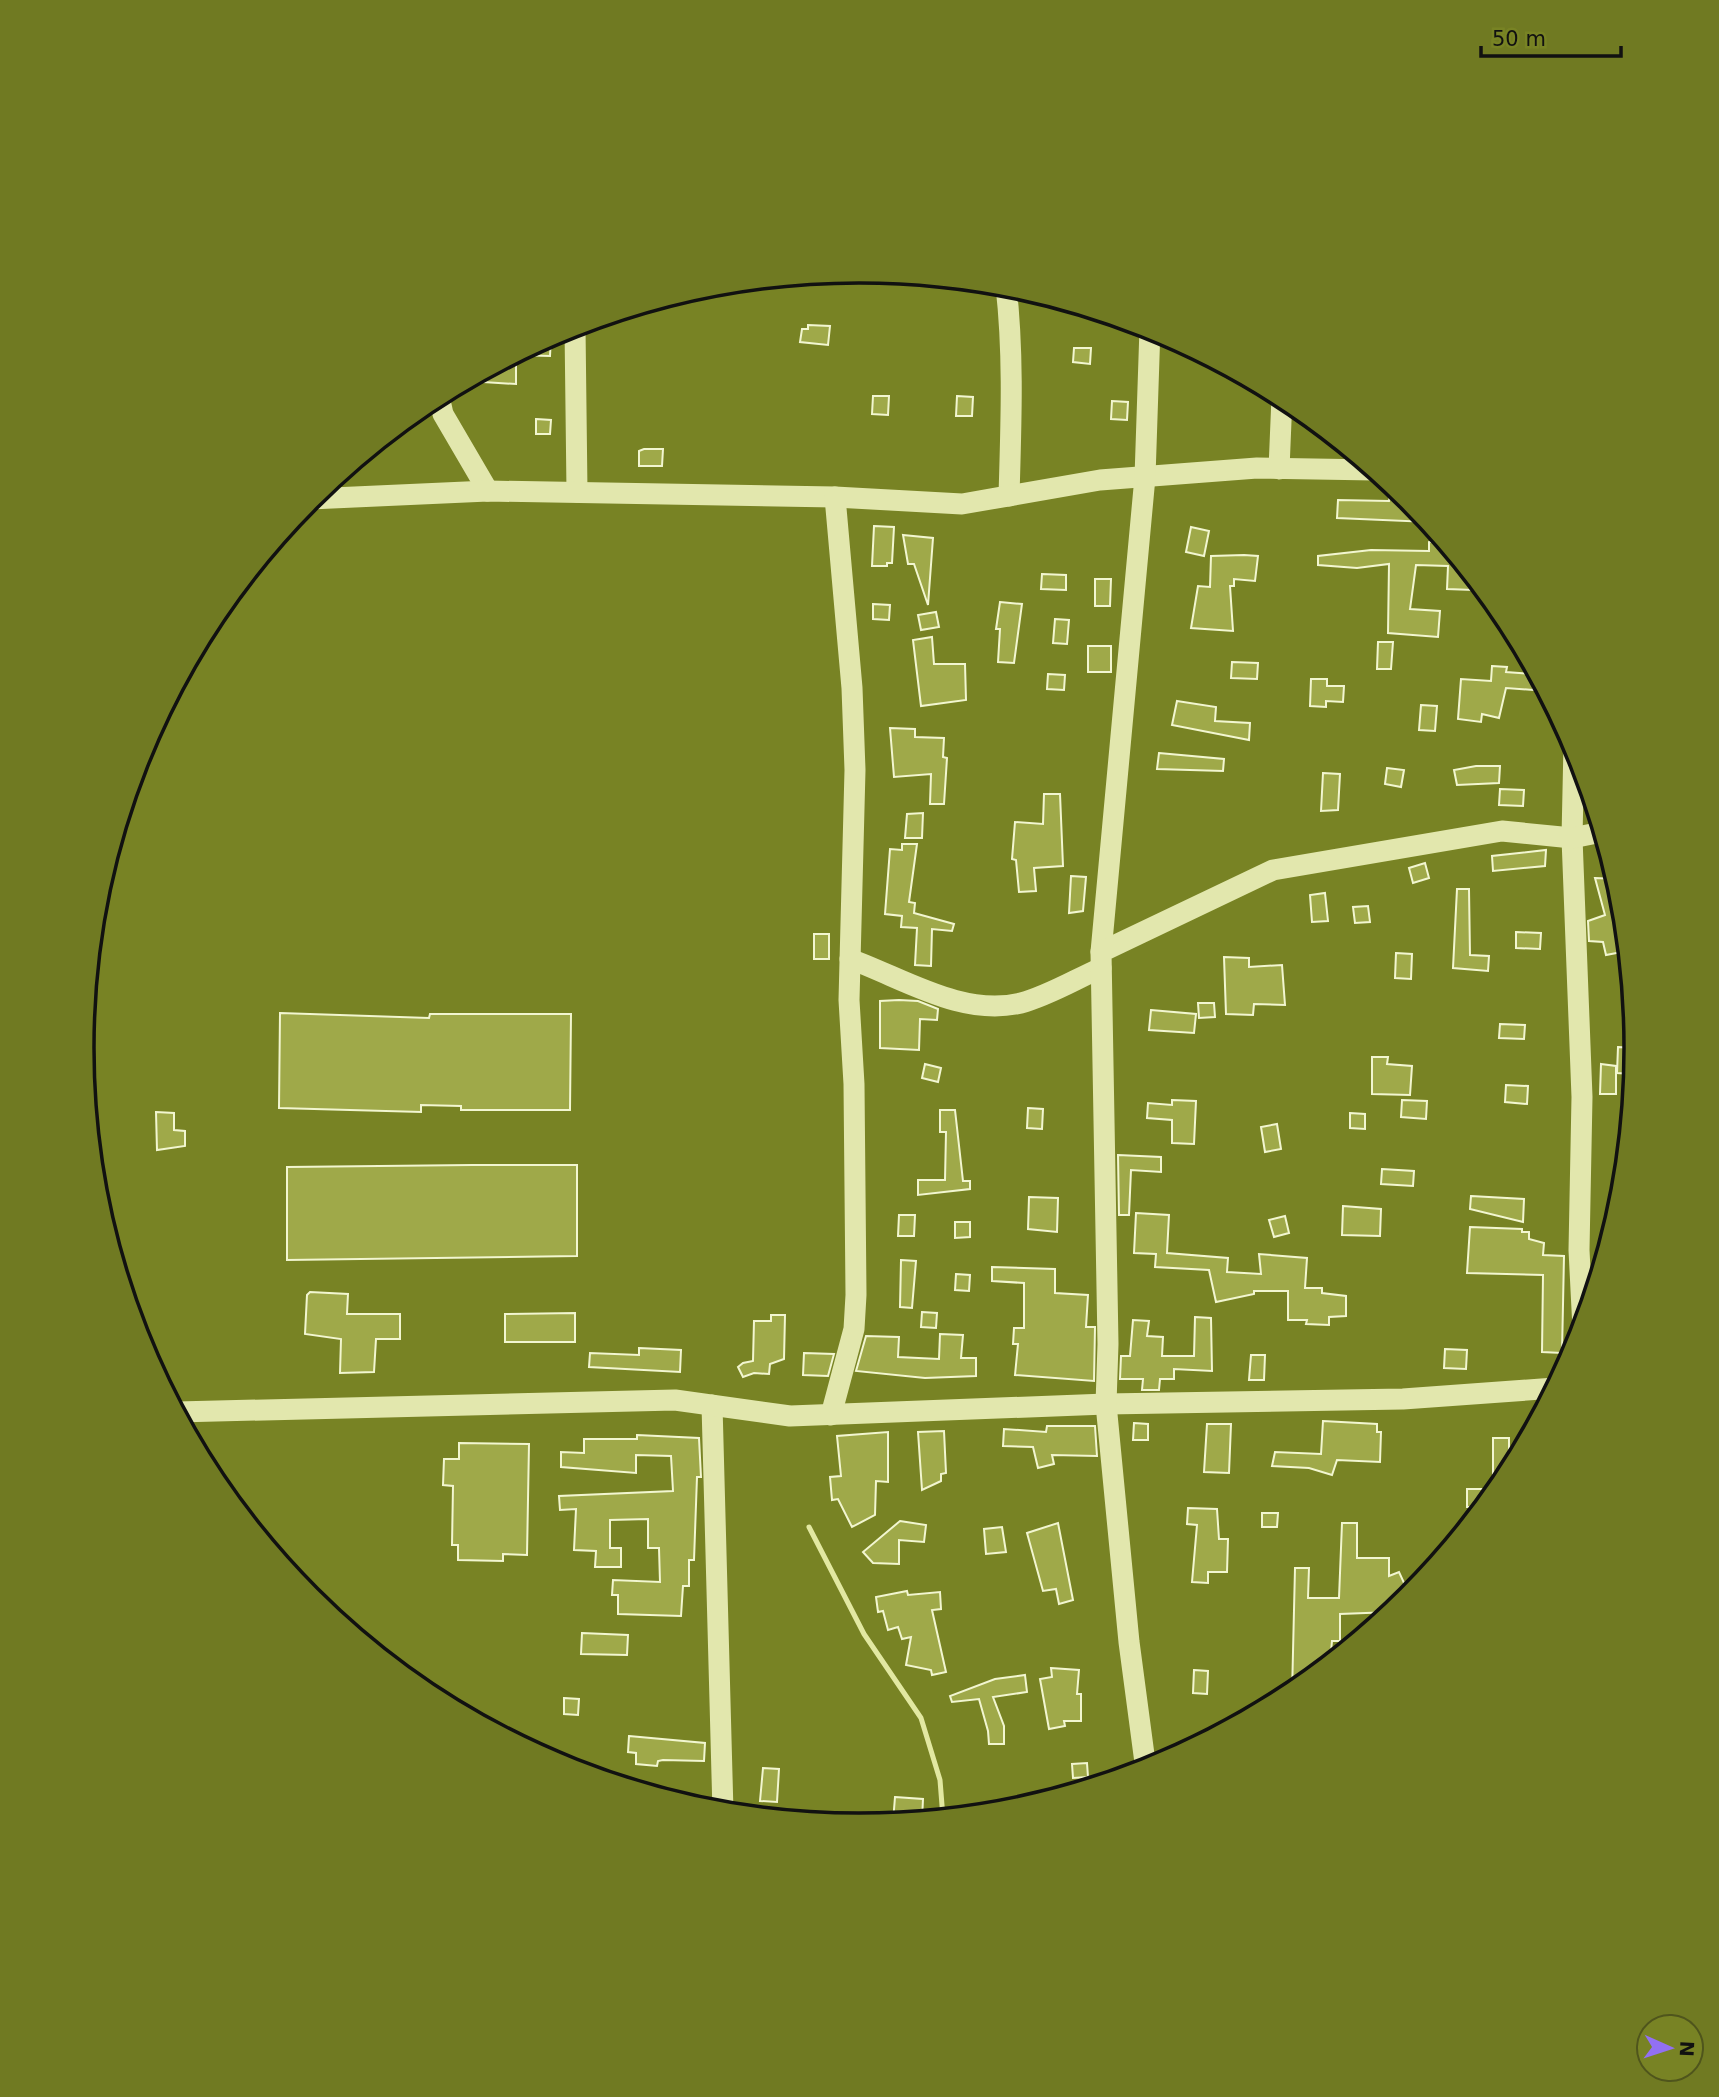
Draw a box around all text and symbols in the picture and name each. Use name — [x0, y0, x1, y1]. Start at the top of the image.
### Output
scale bar — [1481, 14, 1621, 58]
text: 50 m — [1492, 27, 1546, 51]
north arrow — [1635, 2013, 1705, 2083]
text: N — [1676, 2040, 1698, 2057]

